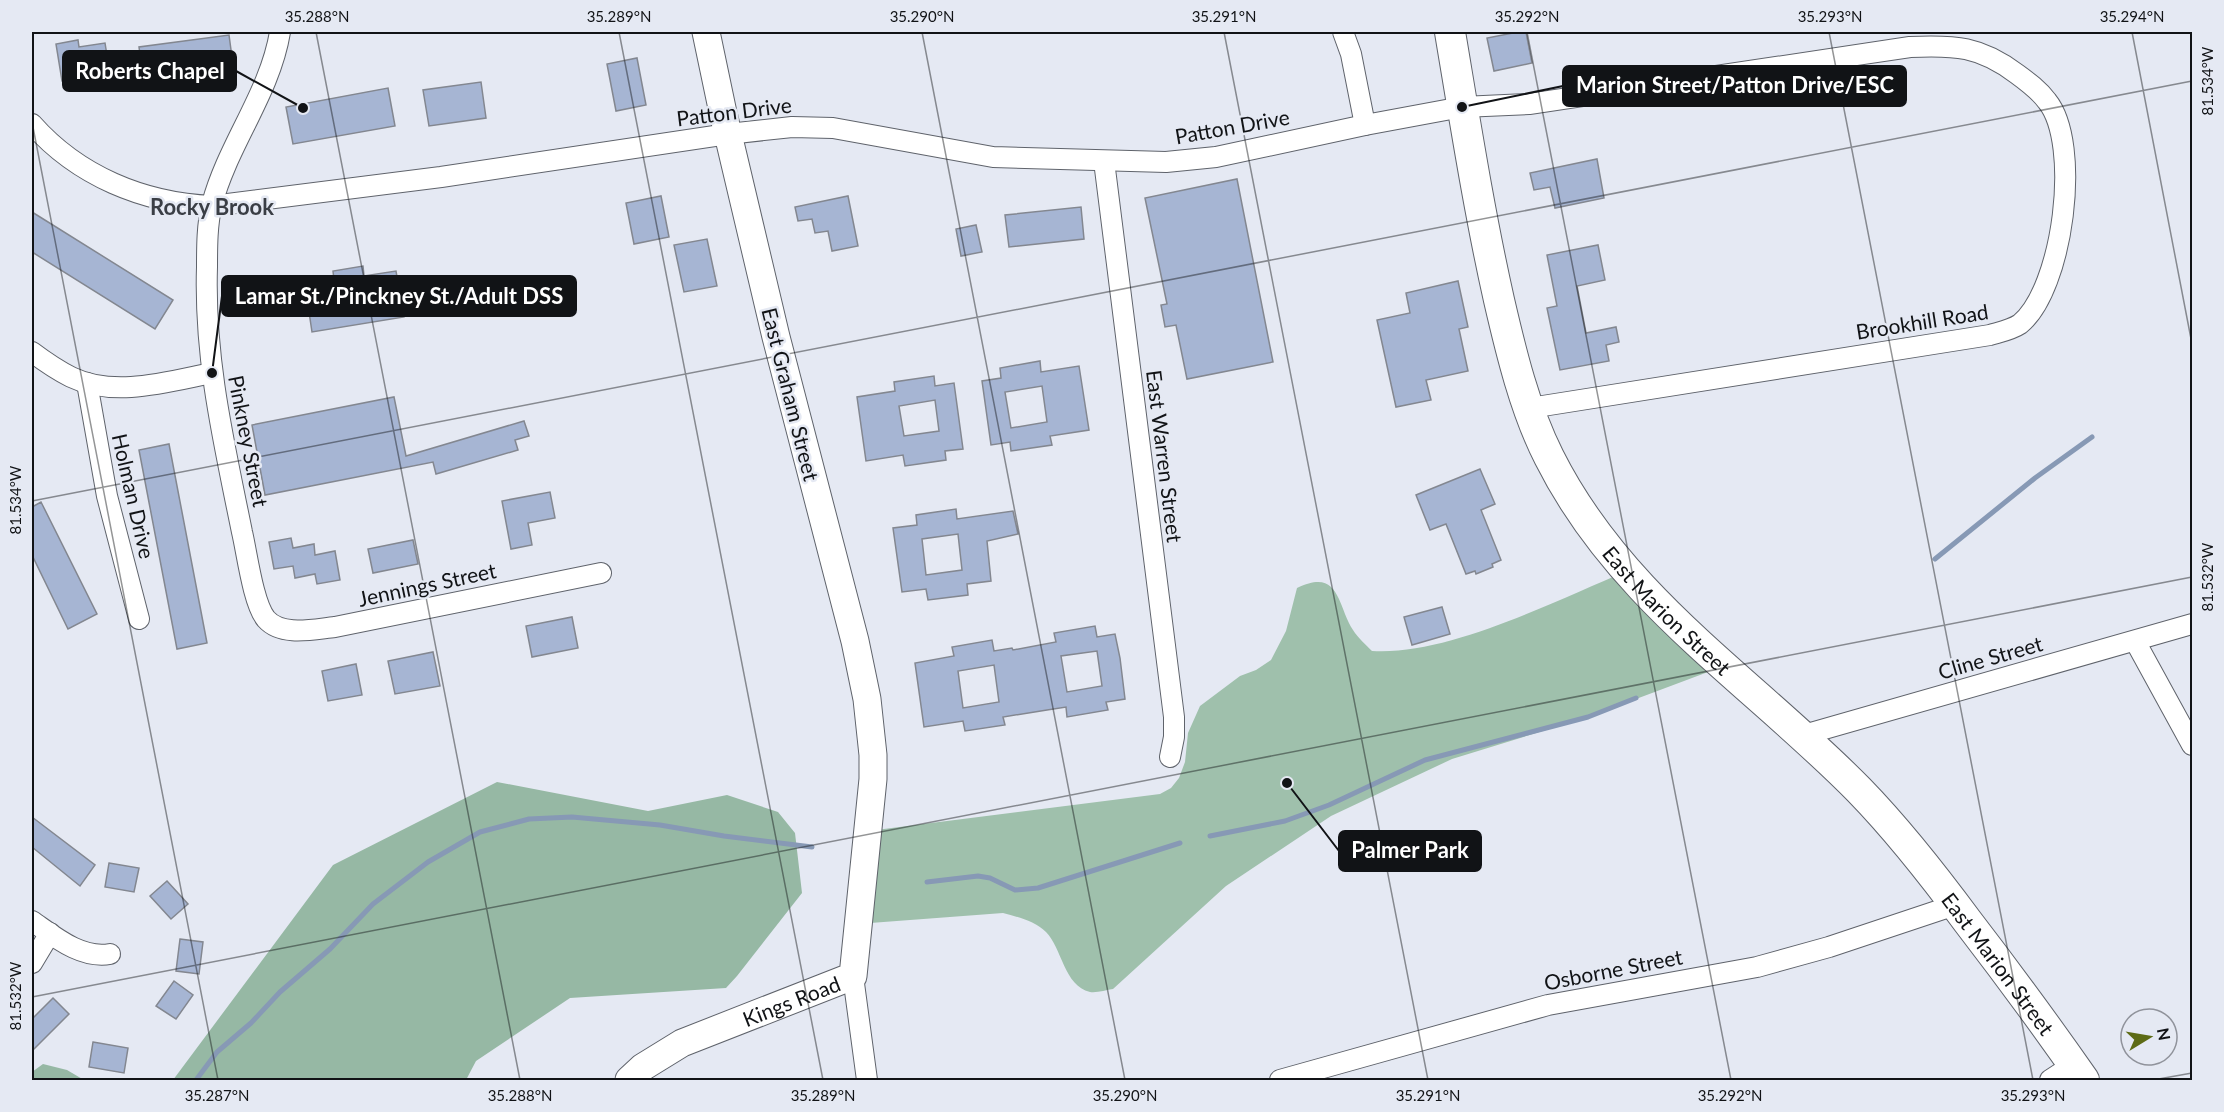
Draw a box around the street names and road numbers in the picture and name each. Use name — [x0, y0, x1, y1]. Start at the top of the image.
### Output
street label: Patton Drive — [675, 92, 793, 130]
street label: Patton Drive — [1173, 104, 1291, 148]
street label: Brookhill Road — [1854, 298, 1990, 344]
street label: East Graham Street — [757, 305, 825, 484]
street label: East Warren Street — [1142, 368, 1188, 544]
street label: Pinkney Street — [224, 373, 274, 509]
street label: Holman Drive — [107, 431, 161, 561]
street label: East Marion Street — [1598, 540, 1737, 680]
street label: Jennings Street — [356, 557, 499, 611]
street label: Cline Street — [1935, 630, 2046, 684]
street label: East Marion Street — [1938, 887, 2060, 1040]
street label: Osborne Street — [1542, 943, 1685, 995]
street label: Kings Road — [739, 970, 843, 1031]

